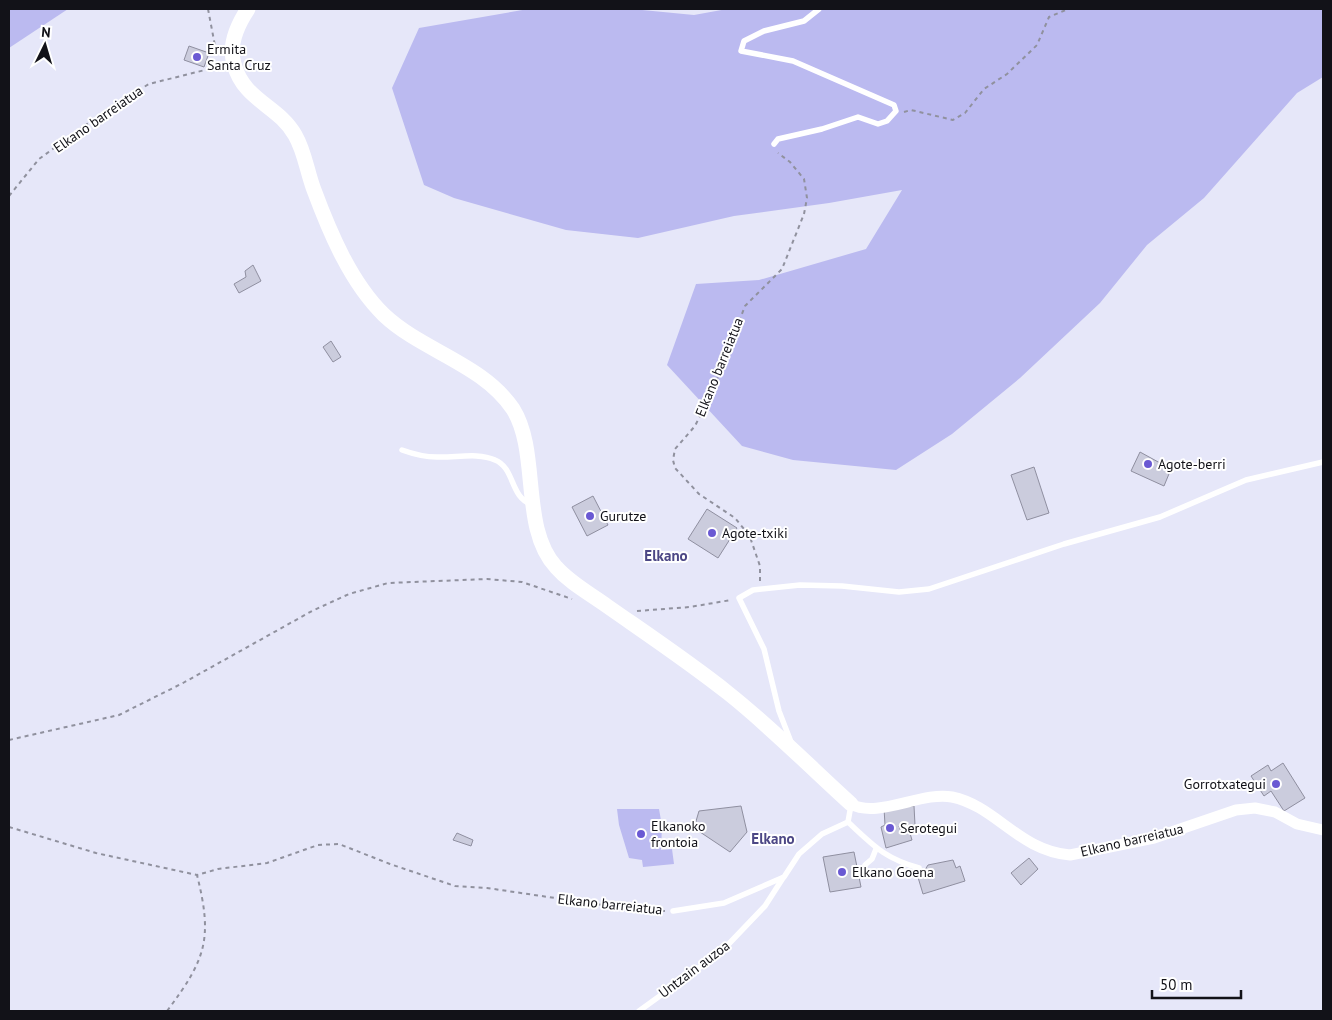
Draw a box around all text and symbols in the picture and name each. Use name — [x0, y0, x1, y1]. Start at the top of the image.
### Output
north arrow — [20, 20, 70, 70]
text: N — [41, 23, 52, 41]
place label: Ermita Santa Cruz — [207, 40, 271, 74]
marker: Ermita Santa Cruz — [191, 51, 203, 63]
street label: Elkano barreiatua — [50, 81, 146, 157]
street label: Elkano barreiatua — [691, 315, 747, 419]
place label: Agote-berri — [1158, 455, 1226, 473]
marker: Agote-berri — [1142, 458, 1154, 470]
place label: Gurutze — [600, 507, 646, 525]
marker: Gurutze — [584, 510, 596, 522]
place label: Agote-txiki — [722, 524, 788, 542]
marker: Agote-txiki — [706, 527, 718, 539]
district label: Elkano — [644, 546, 688, 565]
place label: Gorrotxategui — [1184, 775, 1266, 793]
marker: Gorrotxategui — [1270, 778, 1282, 790]
place label: Elkanoko frontoia — [651, 817, 705, 851]
place label: Serotegui — [900, 819, 957, 837]
street label: Elkano barreiatua — [1079, 819, 1185, 861]
marker: Serotegui — [884, 822, 896, 834]
marker: Elkanoko frontoia — [635, 828, 647, 840]
district label: Elkano — [751, 829, 795, 848]
place label: Elkano Goena — [852, 863, 934, 881]
marker: Elkano Goena — [836, 866, 848, 878]
street label: Elkano barreiatua — [557, 890, 663, 918]
street label: Untzain auzoa — [655, 936, 733, 1002]
scale bar — [1152, 968, 1241, 1000]
text: 50 m — [1160, 975, 1193, 994]

